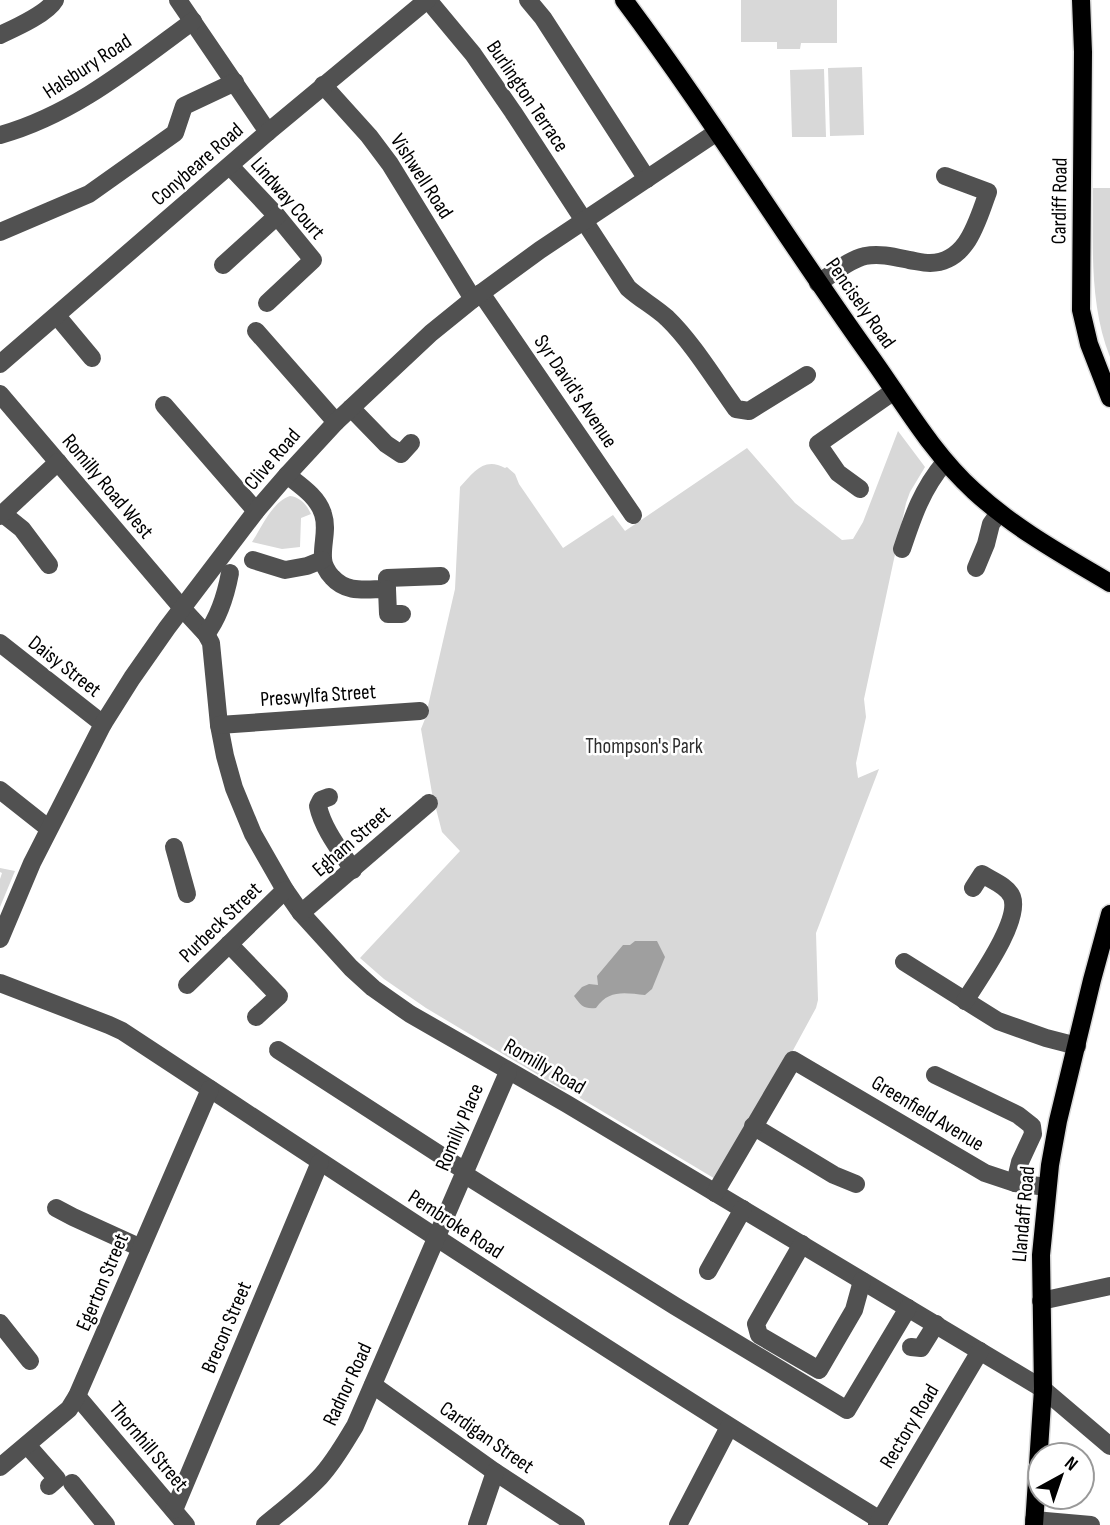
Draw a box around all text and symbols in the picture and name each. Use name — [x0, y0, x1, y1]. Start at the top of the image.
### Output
street label: Halsbury Road — [38, 29, 136, 104]
street label: Burlington Terrace — [481, 36, 574, 157]
street label: Conybeare Road — [146, 118, 248, 211]
street label: Vishwell Road — [385, 129, 458, 223]
street label: Lindway Court — [245, 152, 330, 244]
street label: Cardiff Road — [1046, 157, 1073, 245]
street label: Pencisely Road — [820, 253, 901, 353]
street label: Syr David's Avenue — [529, 330, 623, 453]
street label: Clive Road — [239, 424, 306, 495]
street label: Romilly Road West — [57, 429, 159, 544]
street label: Daisy Street — [23, 630, 106, 703]
street label: Preswylfa Street — [259, 679, 377, 712]
park label: Thompson's Park — [585, 734, 703, 759]
street label: Egham Street — [307, 801, 395, 882]
street label: Purbeck Street — [174, 877, 267, 968]
street label: Romilly Road — [500, 1033, 590, 1100]
street label: Greenfield Avenue — [867, 1070, 989, 1157]
street label: Romilly Place — [430, 1080, 489, 1175]
street label: Llandaff Road — [1007, 1165, 1040, 1263]
street label: Pembroke Road — [403, 1184, 508, 1264]
street label: Egerton Street — [71, 1230, 134, 1335]
street label: Brecon Street — [196, 1278, 257, 1377]
street label: Radnor Road — [317, 1339, 377, 1430]
street label: Rectory Road — [875, 1380, 944, 1473]
street label: Thornhill Street — [104, 1396, 193, 1496]
street label: Cardigan Street — [435, 1396, 539, 1479]
north arrow — [1026, 1441, 1096, 1511]
text: N — [1060, 1452, 1082, 1476]

